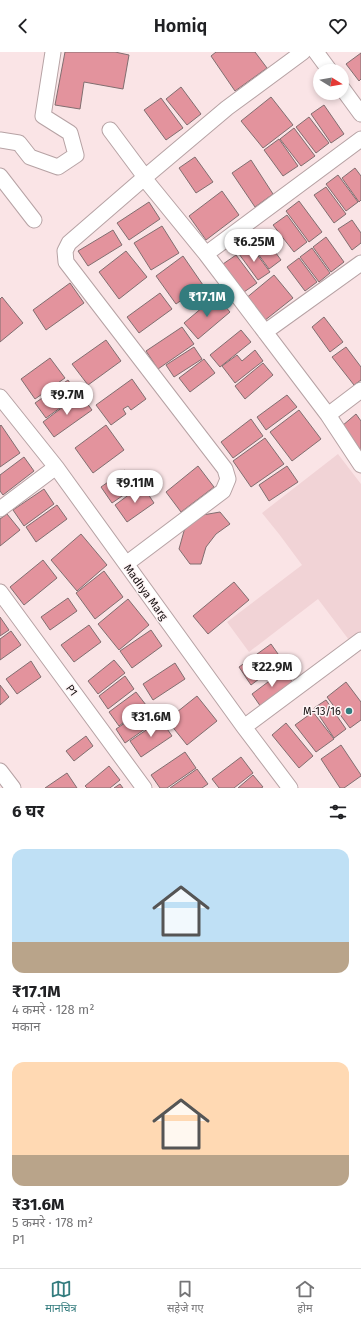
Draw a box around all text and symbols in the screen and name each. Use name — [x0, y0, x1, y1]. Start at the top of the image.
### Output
icon: back — [12, 15, 34, 37]
text: Homiq — [154, 15, 207, 37]
icon: heart — [327, 15, 349, 37]
north arrow — [313, 64, 349, 100]
map controls — [313, 64, 349, 100]
pin: ₹6.25M — [221, 229, 287, 263]
text: ₹6.25M — [233, 234, 275, 249]
pin: ₹17.1M — [174, 284, 240, 318]
text: ₹17.1M — [188, 289, 226, 304]
pin: ₹9.7M — [39, 382, 95, 416]
text: ₹9.7M — [50, 387, 84, 402]
pin: ₹9.11M — [102, 470, 168, 504]
text: ₹9.11M — [116, 475, 154, 490]
street label: Madhya Marg — [121, 562, 170, 623]
pin: ₹22.9M — [239, 654, 305, 688]
text: ₹22.9M — [252, 659, 292, 674]
street label: P1 — [63, 682, 80, 699]
pin: ₹31.6M — [118, 704, 184, 738]
place label: M-13/16 — [303, 705, 341, 718]
marker: M-13/16 — [344, 706, 354, 716]
text: ₹31.6M — [131, 709, 171, 724]
text: 6 घर — [12, 801, 44, 822]
icon: filters — [327, 801, 349, 823]
icon: home — [145, 875, 217, 947]
text: ₹17.1M — [12, 981, 61, 1002]
text: 4 कमरे · 128 m² — [12, 1002, 94, 1017]
text: मकान — [12, 1019, 40, 1034]
icon: home — [145, 1088, 217, 1160]
text: ₹31.6M — [12, 1194, 64, 1215]
text: 5 कमरे · 178 m² — [12, 1215, 93, 1230]
text: P1 — [12, 1232, 25, 1247]
tab: मानचित्र — [45, 1278, 77, 1316]
tab: सहेजे गए — [167, 1278, 204, 1316]
tab: होम — [294, 1278, 316, 1316]

